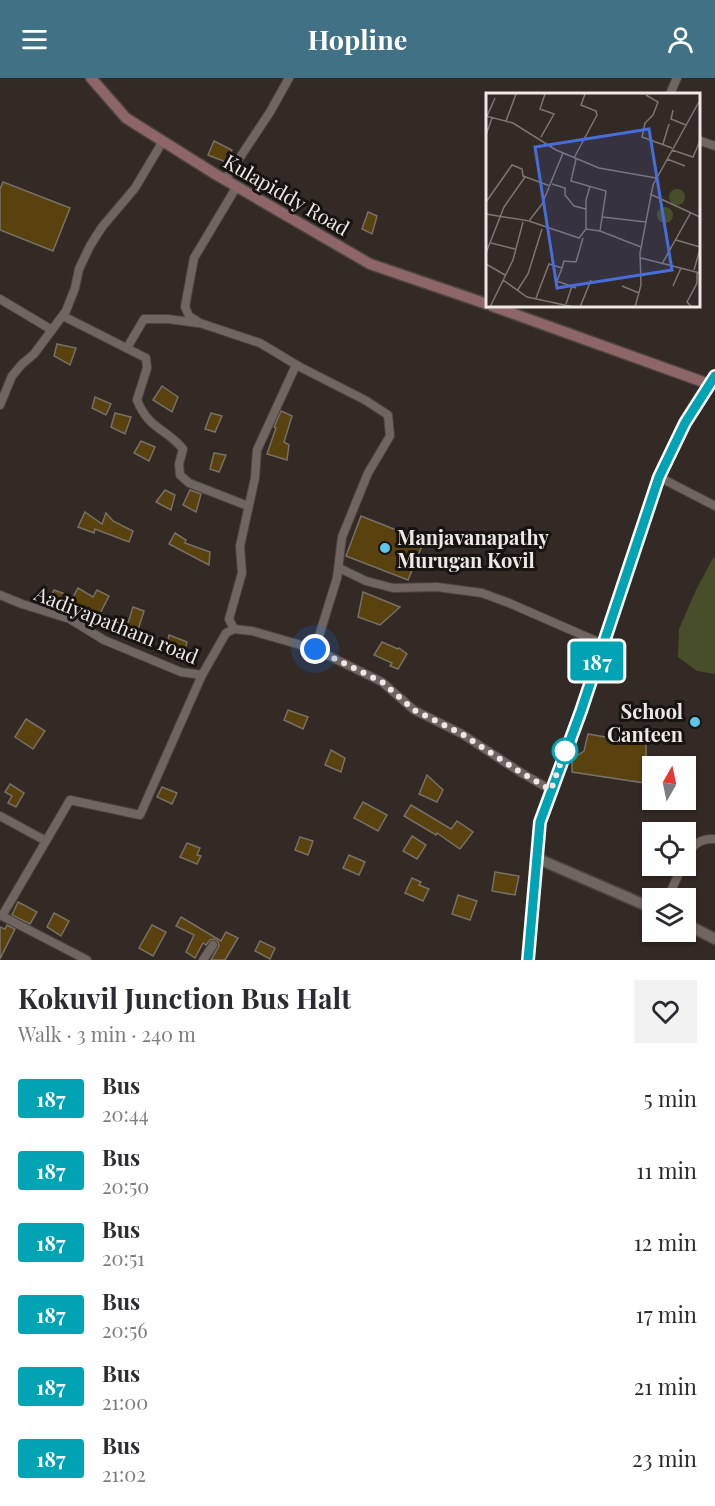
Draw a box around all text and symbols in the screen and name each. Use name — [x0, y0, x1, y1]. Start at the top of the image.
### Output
text: Hopline — [308, 21, 407, 57]
icon: menu — [18, 23, 51, 56]
icon: person — [664, 23, 697, 56]
inset map — [486, 93, 700, 308]
street label: Kulapiddy Road — [219, 147, 355, 241]
place label: Manjavanapathy Murugan Kovil — [397, 523, 549, 573]
marker: Manjavanapathy Murugan Kovil — [378, 541, 392, 555]
street label: Aadiyapatham road — [30, 578, 203, 669]
your location — [300, 634, 330, 664]
line badge: 187 — [562, 642, 632, 680]
text: 187 — [582, 647, 612, 675]
place label: School Canteen — [607, 697, 684, 747]
marker: School Canteen — [688, 715, 702, 729]
unlabelled marker — [552, 738, 578, 764]
north arrow — [642, 756, 696, 810]
map controls — [642, 756, 696, 942]
button: locate — [642, 822, 696, 876]
button: layers — [642, 888, 696, 942]
text: Kokuvil Junction Bus Halt — [18, 979, 351, 1016]
button: heart — [634, 980, 697, 1043]
text: Walk · 3 min · 240 m — [18, 1020, 196, 1047]
text: Bus — [102, 1070, 140, 1100]
text: 5 min — [644, 1083, 697, 1113]
text: 187 — [36, 1084, 66, 1112]
text: 20:44 — [102, 1100, 149, 1127]
text: Bus — [102, 1142, 140, 1172]
text: 11 min — [636, 1155, 697, 1185]
text: 187 — [36, 1156, 66, 1184]
text: 20:50 — [102, 1172, 149, 1199]
text: Bus — [102, 1214, 140, 1244]
text: 12 min — [634, 1227, 697, 1257]
text: 187 — [36, 1228, 66, 1256]
text: 20:51 — [102, 1244, 145, 1271]
text: Bus — [102, 1286, 140, 1316]
text: 17 min — [636, 1299, 697, 1329]
text: 187 — [36, 1300, 66, 1328]
text: 20:56 — [102, 1316, 148, 1343]
text: Bus — [102, 1358, 140, 1388]
text: 21 min — [634, 1371, 697, 1401]
text: 187 — [36, 1372, 66, 1400]
text: 21:00 — [102, 1388, 148, 1415]
text: Bus — [102, 1430, 140, 1460]
text: 23 min — [632, 1443, 697, 1473]
text: 187 — [36, 1444, 66, 1472]
text: 21:02 — [102, 1460, 146, 1487]

